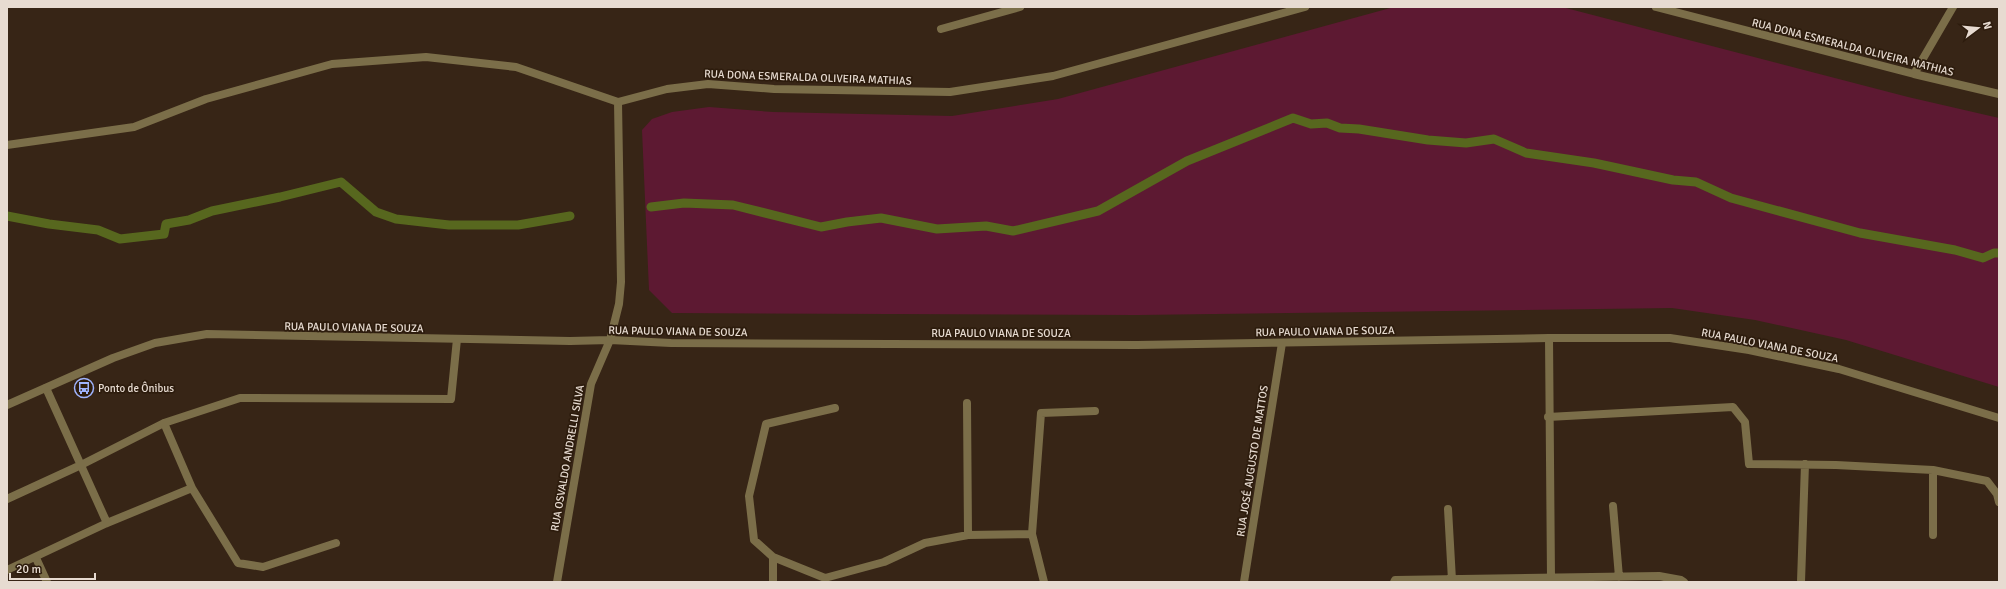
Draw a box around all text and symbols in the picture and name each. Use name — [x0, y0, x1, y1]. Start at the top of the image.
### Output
north arrow — [1958, 8, 1998, 48]
street label: RUA DONA ESMERALDA OLIVEIRA MATHIAS — [1751, 16, 1955, 79]
text: N — [1980, 20, 1994, 31]
street label: RUA DONA ESMERALDA OLIVEIRA MATHIAS — [704, 67, 912, 88]
street label: RUA PAULO VIANA DE SOUZA — [284, 320, 424, 335]
street label: RUA PAULO VIANA DE SOUZA — [608, 324, 748, 339]
street label: RUA PAULO VIANA DE SOUZA — [1255, 324, 1395, 339]
street label: RUA PAULO VIANA DE SOUZA — [1700, 326, 1840, 365]
street label: RUA PAULO VIANA DE SOUZA — [931, 327, 1071, 340]
bus stop icon: Ponto de Ônibus — [73, 377, 95, 399]
place label: Ponto de Ônibus — [98, 381, 174, 395]
street label: RUA OSVALDO ANDRELLI SILVA — [548, 384, 587, 532]
street label: RUA JOSÉ AUGUSTO DE MATTOS — [1233, 384, 1271, 538]
scale bar — [10, 555, 95, 581]
text: 20 m — [16, 562, 41, 577]

